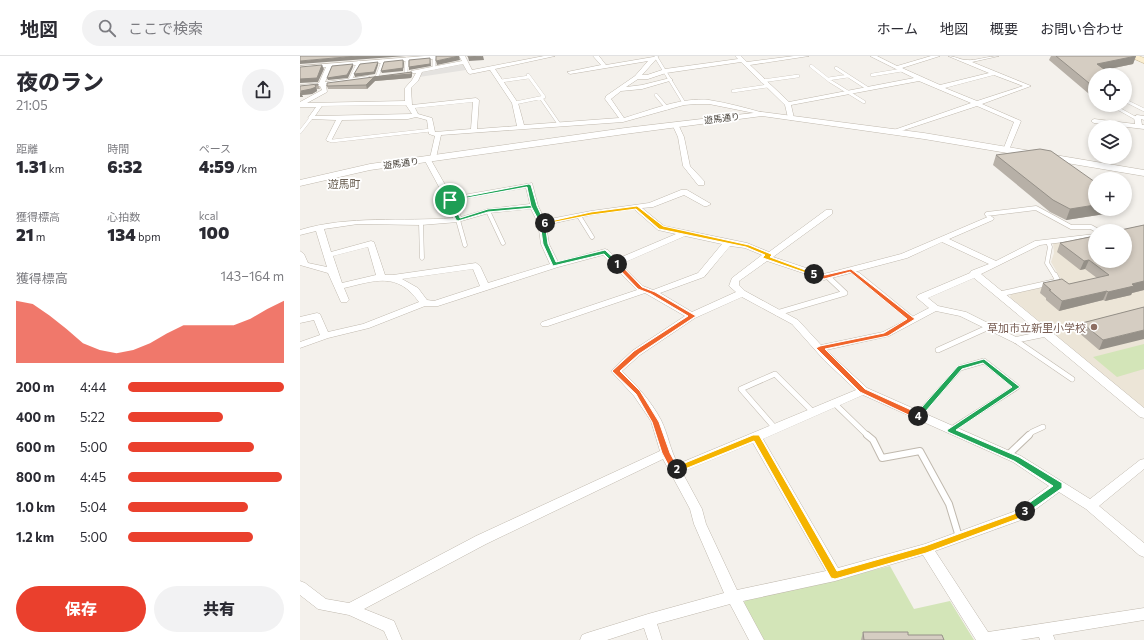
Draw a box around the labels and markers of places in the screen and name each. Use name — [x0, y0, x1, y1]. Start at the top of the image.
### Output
pin — [433, 183, 467, 217]
pin: 6 — [535, 213, 555, 233]
pin: 1 — [607, 254, 627, 274]
pin: 5 — [804, 264, 824, 284]
place label: 草加市立新里小学校 — [987, 321, 1086, 334]
marker: 草加市立新里小学校 — [1089, 322, 1099, 332]
pin: 4 — [908, 406, 928, 426]
pin: 2 — [667, 459, 687, 479]
pin: 3 — [1015, 501, 1035, 521]

